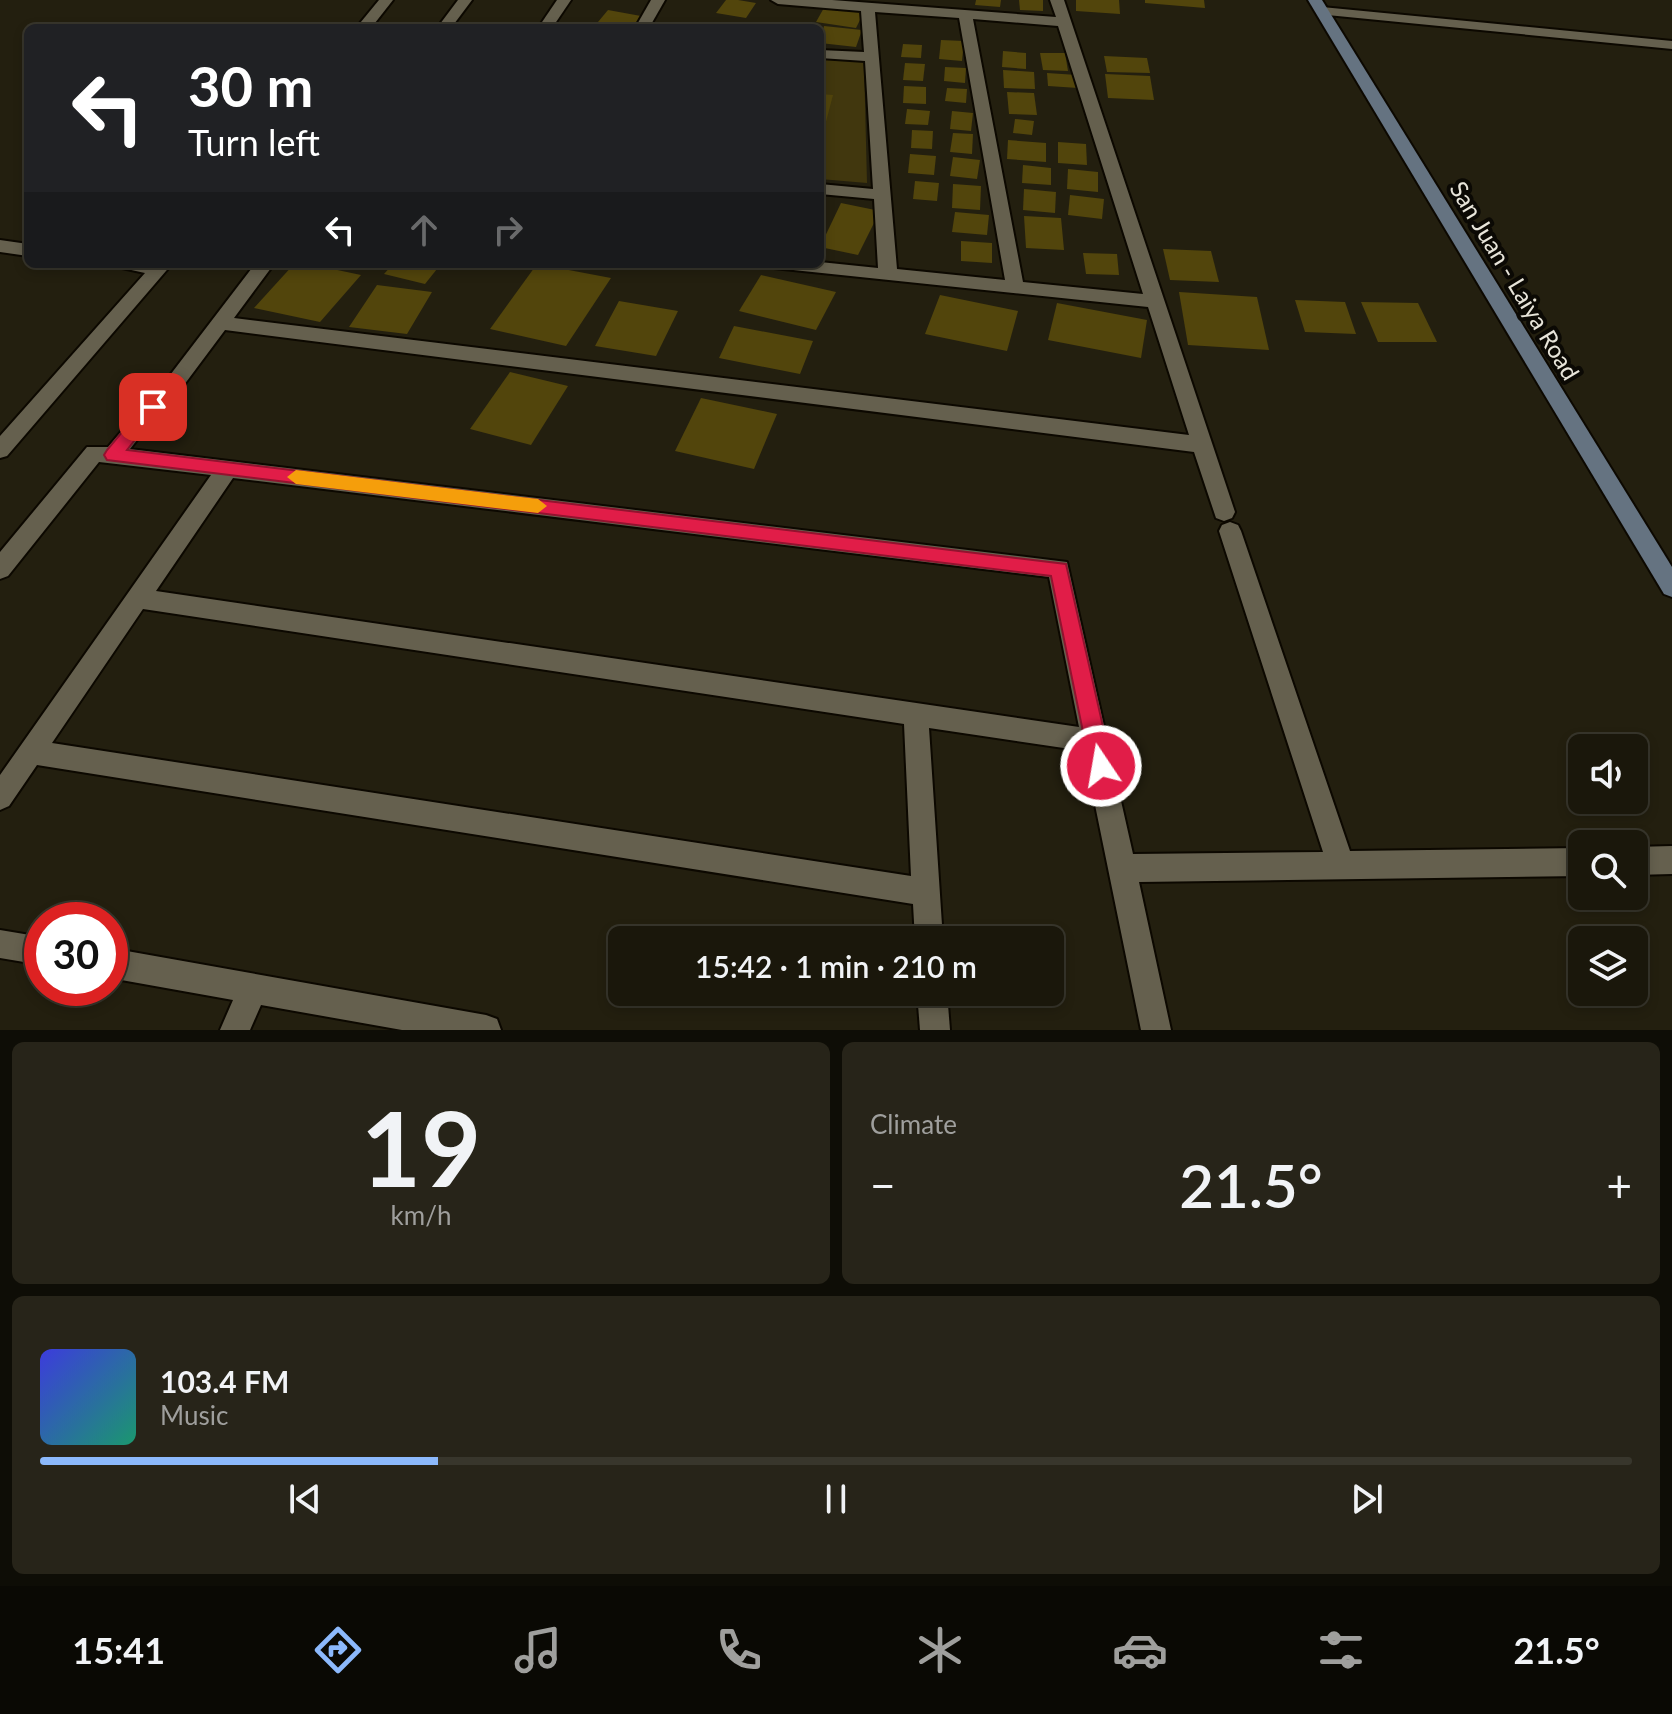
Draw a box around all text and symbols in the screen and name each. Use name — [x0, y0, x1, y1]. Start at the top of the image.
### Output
text: 30 m — [188, 52, 313, 119]
icon: left — [56, 56, 160, 160]
text: Turn left — [188, 120, 320, 164]
street label: San Juan - Laiya Road — [1444, 176, 1586, 385]
icon: left — [318, 208, 362, 252]
icon: ahead — [402, 208, 446, 252]
icon: right — [486, 208, 530, 252]
pin — [119, 373, 187, 441]
icon: arrive — [131, 385, 175, 429]
position arrow — [1059, 724, 1143, 808]
map controls — [1568, 734, 1648, 1006]
button: sound — [1568, 734, 1648, 814]
button: search — [1568, 830, 1648, 910]
speed limit sign: 30 — [24, 902, 128, 1006]
button: layers — [1568, 926, 1648, 1006]
text: 15:42 · 1 min · 210 m — [695, 948, 977, 984]
text: 19 — [361, 1084, 481, 1209]
text: Climate — [870, 1108, 957, 1140]
text: 21.5° — [1179, 1149, 1323, 1221]
text: − — [870, 1159, 896, 1211]
text: + — [1606, 1159, 1632, 1211]
text: km/h — [391, 1199, 451, 1231]
text: 103.4 FM — [160, 1363, 289, 1399]
text: Music — [160, 1399, 228, 1431]
icon: previous — [283, 1477, 327, 1521]
icon: pause — [814, 1477, 858, 1521]
icon: next — [1345, 1477, 1389, 1521]
icon: directions — [310, 1622, 366, 1678]
icon: music — [510, 1622, 566, 1678]
icon: phone — [711, 1622, 767, 1678]
icon: climate — [912, 1622, 968, 1678]
icon: car — [1112, 1622, 1168, 1678]
icon: filters — [1313, 1622, 1369, 1678]
text: 15:41 — [72, 1628, 165, 1672]
text: 21.5° — [1513, 1628, 1600, 1672]

